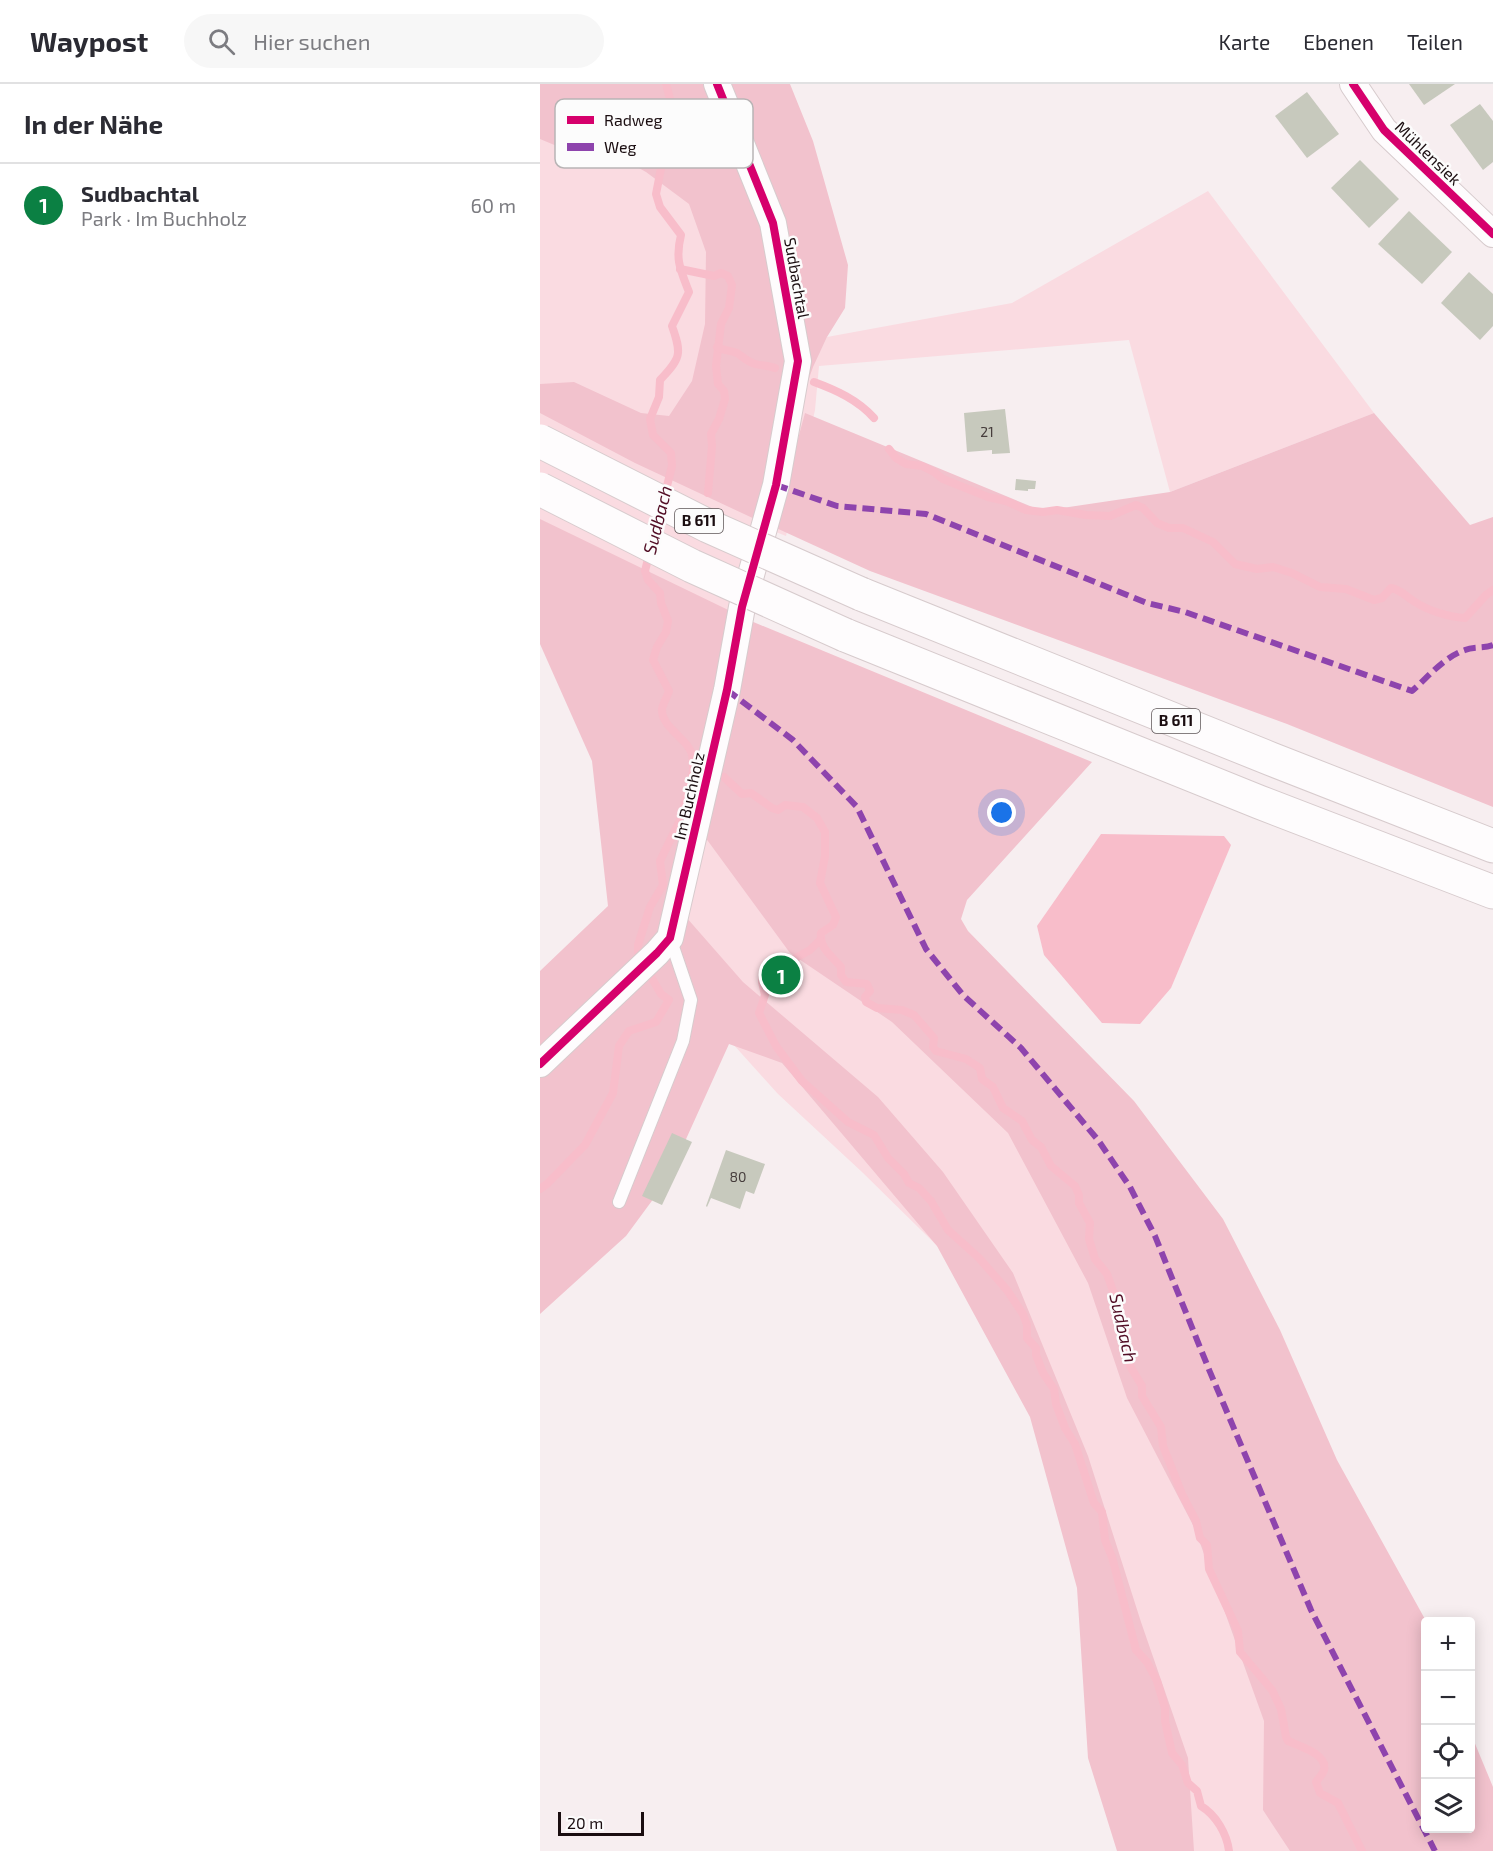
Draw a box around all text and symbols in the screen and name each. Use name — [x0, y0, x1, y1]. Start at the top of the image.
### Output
search box — [184, 14, 604, 68]
text: Waypost — [30, 24, 148, 58]
icon: search — [205, 25, 238, 58]
text: Hier suchen — [253, 28, 370, 54]
text: Karte — [1219, 29, 1270, 54]
text: Ebenen — [1303, 29, 1374, 54]
text: Teilen — [1407, 29, 1463, 54]
legend — [555, 99, 753, 168]
text: In der Nähe — [24, 108, 163, 139]
text: Radweg — [604, 110, 663, 129]
street label: Mühlensiek — [1392, 117, 1465, 189]
text: Weg — [604, 137, 636, 156]
text: Sudbachtal — [81, 180, 199, 206]
text: 1 — [39, 193, 48, 217]
text: 60 m — [471, 193, 516, 217]
text: Park · Im Buchholz — [81, 206, 247, 230]
street label: Sudbachtal — [781, 236, 814, 320]
house number: 21 — [980, 423, 994, 440]
water label: Sudbach — [638, 483, 676, 557]
road number: B 611 — [675, 509, 723, 533]
road number: B 611 — [1152, 709, 1200, 733]
street label: Im Buchholz — [669, 750, 708, 841]
your location — [987, 798, 1016, 827]
pin: 1 — [762, 952, 800, 998]
house number: 80 — [730, 1168, 746, 1185]
water label: Sudbach — [1105, 1291, 1143, 1365]
map controls — [1421, 1617, 1475, 1833]
button: + — [1421, 1617, 1475, 1671]
button: − — [1421, 1671, 1475, 1725]
button: locate — [1421, 1725, 1475, 1779]
button: layers — [1421, 1779, 1475, 1833]
scale bar — [558, 1809, 644, 1836]
text: 20 m — [567, 1813, 603, 1832]

